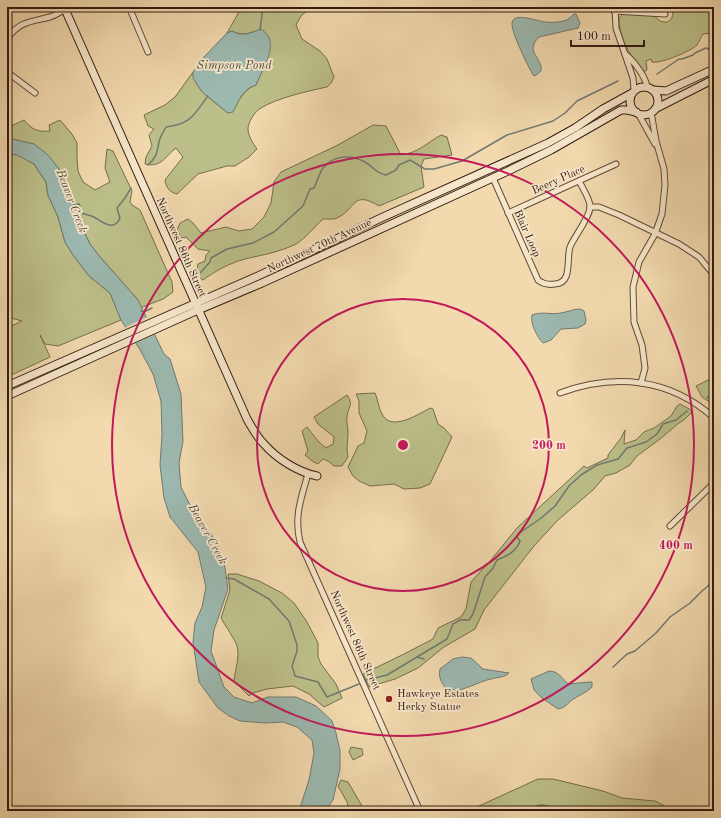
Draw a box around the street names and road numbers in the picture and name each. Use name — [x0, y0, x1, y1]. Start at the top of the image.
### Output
street label: Beery Place — [530, 164, 587, 197]
street label: Northwest 86th Street — [154, 196, 208, 299]
street label: Blair Loop — [511, 208, 542, 259]
street label: Northwest 70th Avenue — [266, 217, 373, 275]
street label: Northwest 86th Street — [328, 589, 382, 692]

